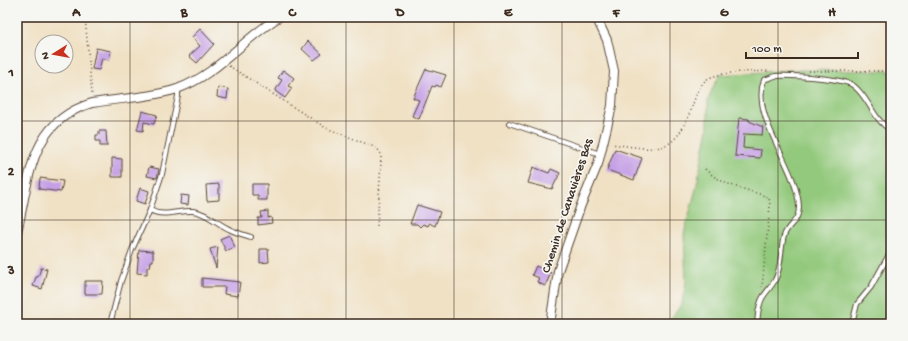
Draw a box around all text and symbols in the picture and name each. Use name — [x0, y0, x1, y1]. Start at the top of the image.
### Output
text: A — [71, 6, 81, 21]
text: B — [180, 6, 189, 21]
text: C — [287, 6, 297, 21]
text: D — [395, 6, 405, 21]
text: E — [504, 6, 513, 21]
text: F — [612, 6, 621, 21]
text: G — [720, 6, 729, 21]
text: H — [828, 6, 836, 21]
north arrow — [34, 34, 74, 74]
scale bar — [746, 34, 858, 60]
text: 100 m — [751, 43, 782, 57]
text: N — [40, 51, 53, 60]
text: 1 — [7, 66, 14, 81]
street label: Chemin de Canavières Bas — [539, 136, 597, 275]
text: 2 — [8, 165, 15, 180]
text: 3 — [7, 264, 15, 279]

